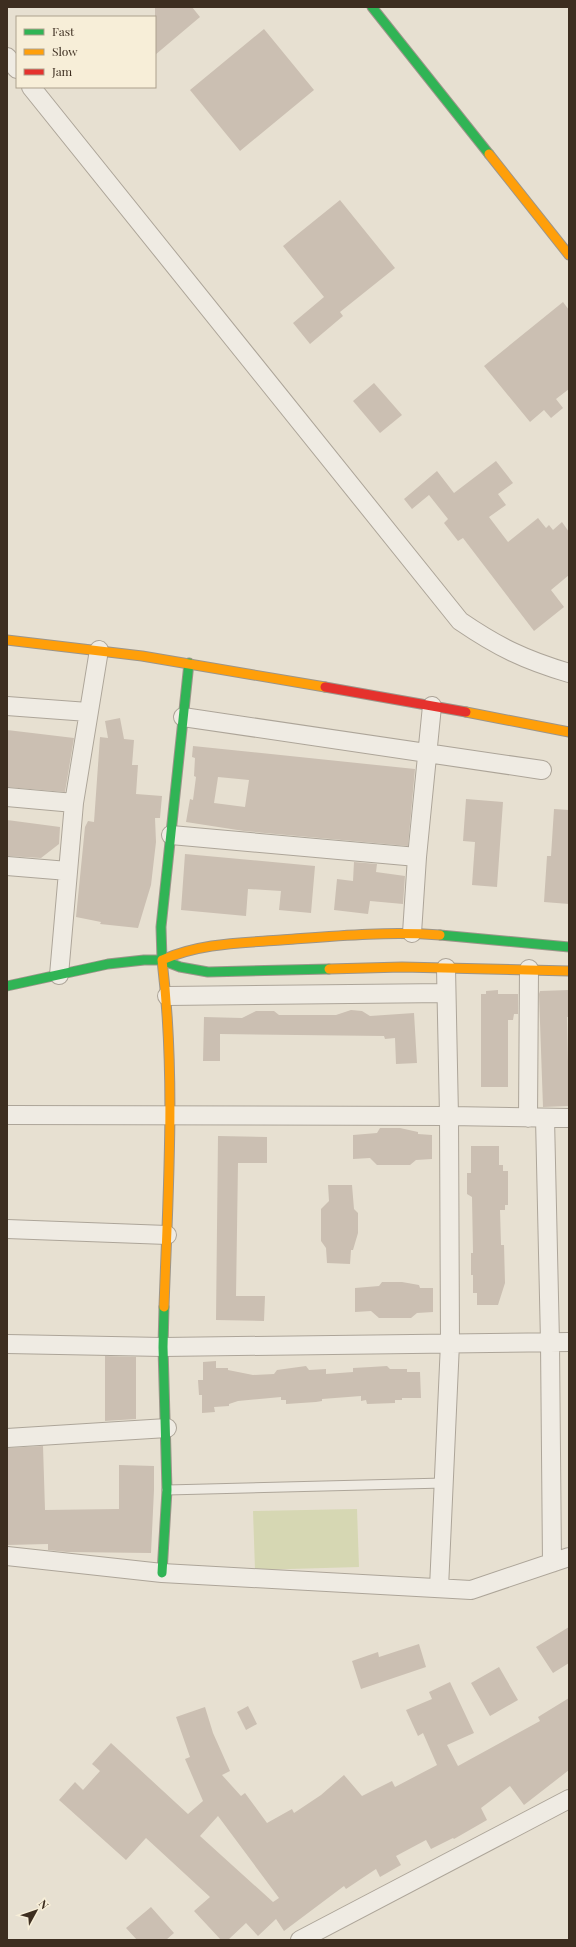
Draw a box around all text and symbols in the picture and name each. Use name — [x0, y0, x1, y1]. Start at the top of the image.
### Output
legend — [16, 16, 156, 88]
text: Fast — [52, 23, 75, 39]
text: Slow — [52, 43, 78, 59]
text: Jam — [51, 63, 73, 79]
north arrow — [16, 1891, 56, 1931]
text: N — [36, 1896, 52, 1912]

